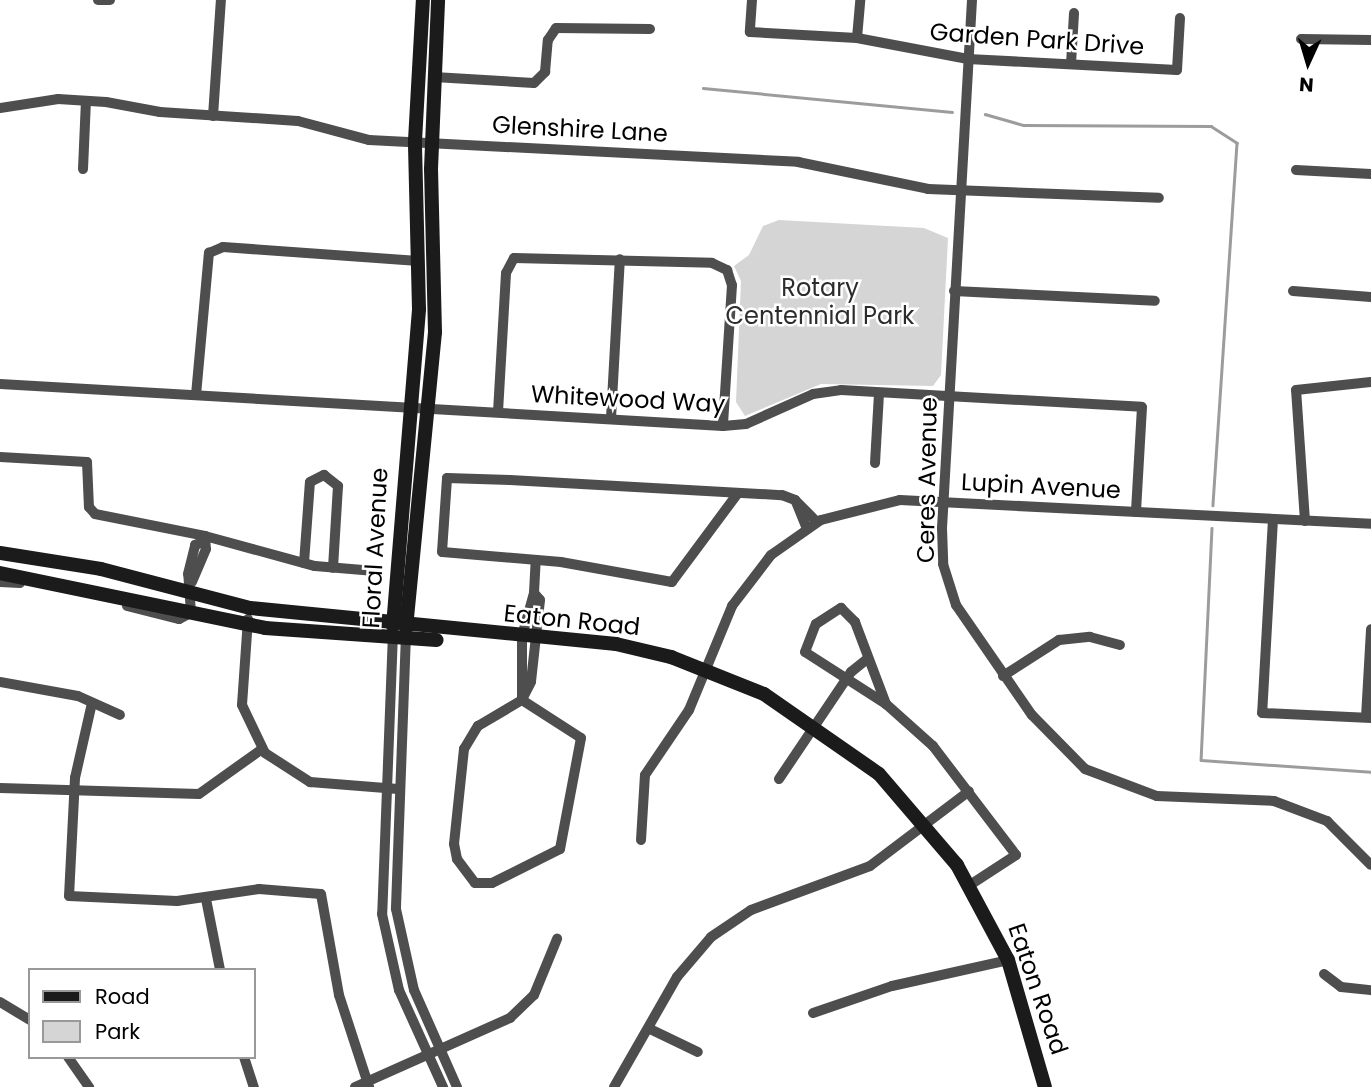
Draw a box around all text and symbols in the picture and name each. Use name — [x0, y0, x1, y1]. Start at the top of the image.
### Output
street label: Garden Park Drive — [929, 17, 1145, 61]
north arrow — [1273, 28, 1343, 98]
text: N — [1298, 70, 1315, 98]
street label: Glenshire Lane — [492, 110, 668, 148]
park label: Rotary Centennial Park — [726, 274, 914, 330]
street label: Whitewood Way — [530, 380, 726, 418]
street label: Ceres Avenue — [911, 397, 943, 563]
street label: Floral Avenue — [356, 467, 394, 629]
street label: Lupin Avenue — [960, 467, 1122, 505]
street label: Eaton Road — [502, 599, 642, 641]
street label: Eaton Road — [1002, 920, 1074, 1058]
legend — [28, 968, 256, 1059]
text: Road — [95, 982, 150, 1011]
text: Park — [95, 1017, 140, 1046]

